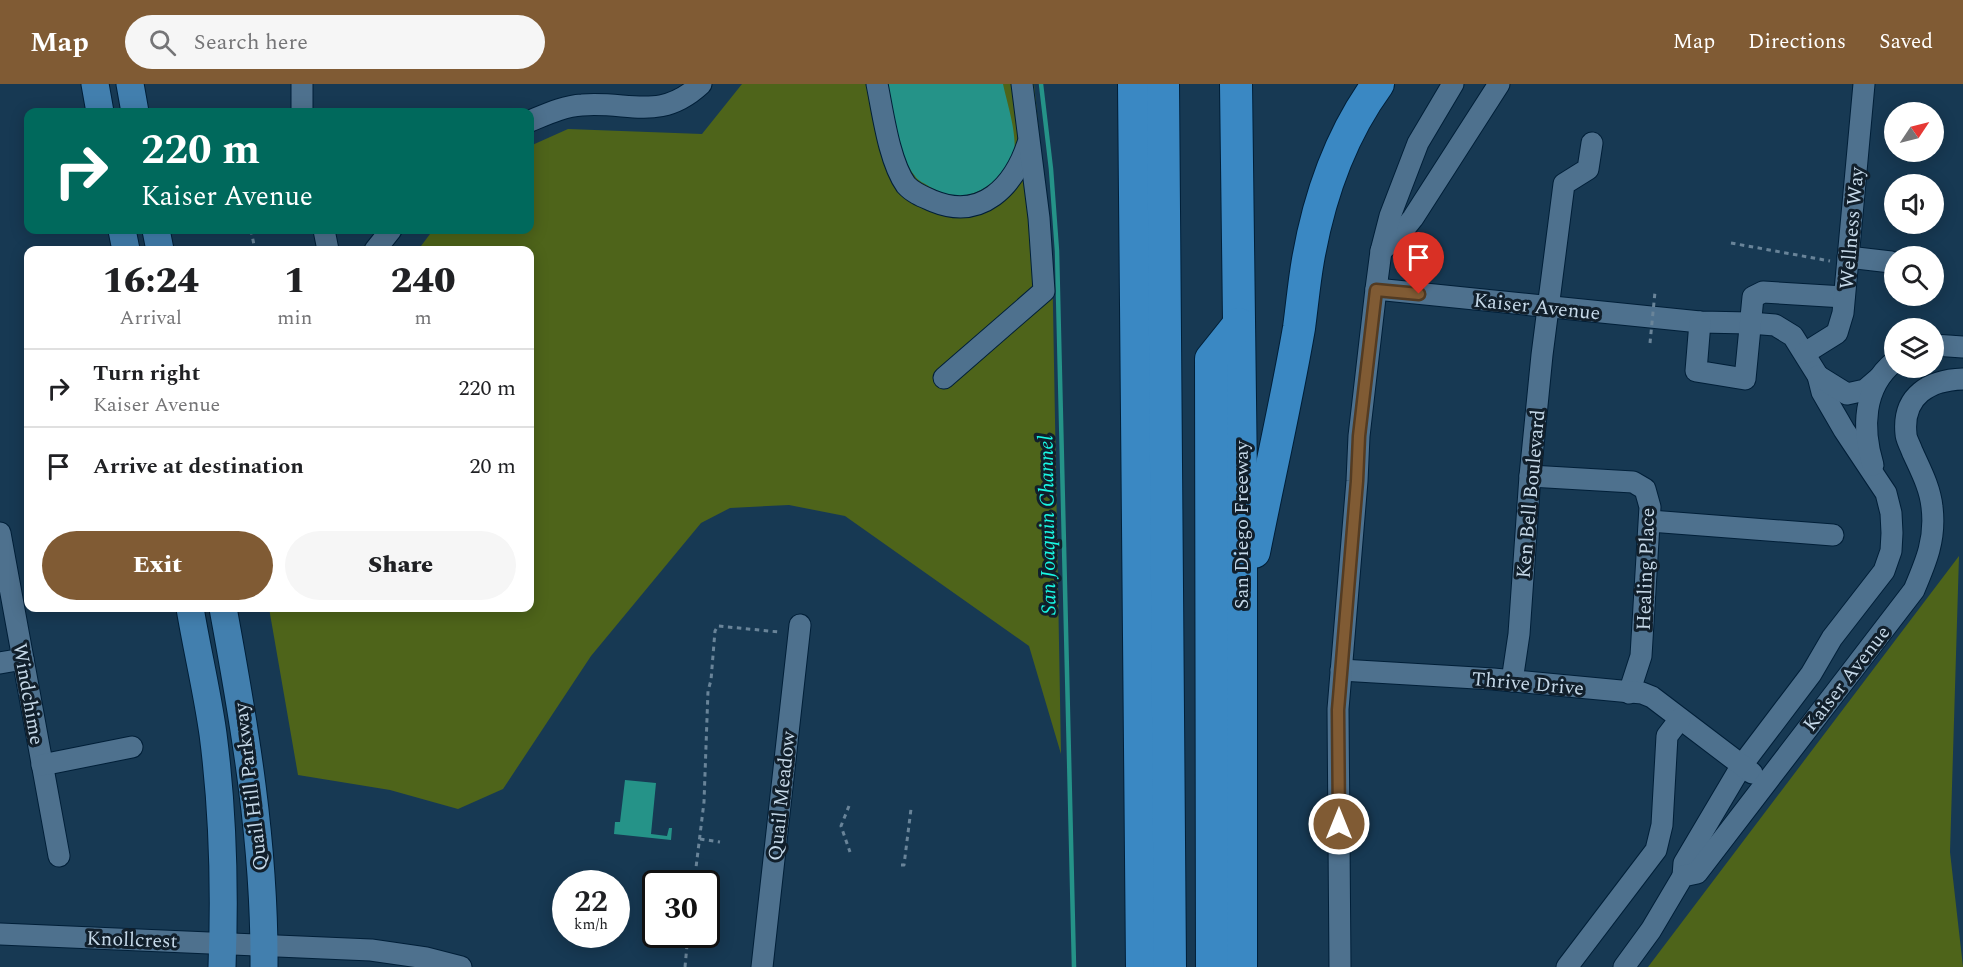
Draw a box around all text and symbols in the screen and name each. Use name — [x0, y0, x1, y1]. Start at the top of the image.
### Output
search box — [125, 15, 545, 69]
text: Map — [30, 21, 89, 64]
icon: search — [146, 26, 179, 59]
text: Search here — [194, 26, 308, 59]
text: Map — [1673, 26, 1715, 58]
text: Directions — [1748, 26, 1846, 58]
text: Saved — [1879, 26, 1933, 58]
north arrow — [1884, 102, 1944, 162]
map controls — [1884, 102, 1944, 378]
text: 220 m — [141, 119, 260, 182]
icon: right — [42, 132, 120, 210]
street label: Wellness Way — [1832, 164, 1872, 290]
button: sound — [1884, 174, 1944, 234]
text: Kaiser Avenue — [141, 176, 313, 218]
pin — [1393, 232, 1444, 294]
icon: arrive — [1402, 241, 1435, 274]
button: search — [1884, 246, 1944, 306]
text: 16:24 — [102, 254, 199, 309]
text: 1 — [284, 254, 306, 309]
text: 240 — [391, 254, 456, 309]
street label: Kaiser Avenue — [1472, 285, 1602, 329]
text: Arrival — [120, 303, 182, 333]
text: min — [277, 303, 312, 333]
text: m — [415, 303, 432, 333]
button: layers — [1884, 318, 1944, 378]
text: Turn right — [93, 357, 200, 390]
icon: right — [42, 372, 75, 405]
text: 220 m — [459, 372, 516, 405]
text: Kaiser Avenue — [93, 390, 220, 420]
street label: Ken Bell Boulevard — [1509, 408, 1553, 580]
water label: San Joaquin Channel — [1030, 434, 1066, 615]
street label: San Diego Freeway — [1227, 439, 1257, 609]
icon: arrive — [42, 450, 75, 483]
text: Arrive at destination — [93, 450, 304, 483]
text: 20 m — [470, 450, 516, 483]
street label: Healing Place — [1629, 507, 1663, 631]
button: Exit — [42, 531, 273, 600]
button: Share — [285, 531, 516, 600]
street label: Kaiser Avenue — [1796, 619, 1898, 738]
street label: Windchime — [4, 641, 52, 747]
street label: Thrive Drive — [1471, 664, 1585, 704]
street label: Quail Hill Parkway — [226, 700, 276, 873]
street label: Quail Meadow — [760, 729, 804, 862]
position arrow — [1307, 792, 1371, 856]
speed limit sign: 30 — [642, 870, 720, 948]
text: 22 — [574, 879, 608, 925]
text: km/h — [574, 913, 608, 936]
street label: Knollcrest — [86, 923, 178, 957]

